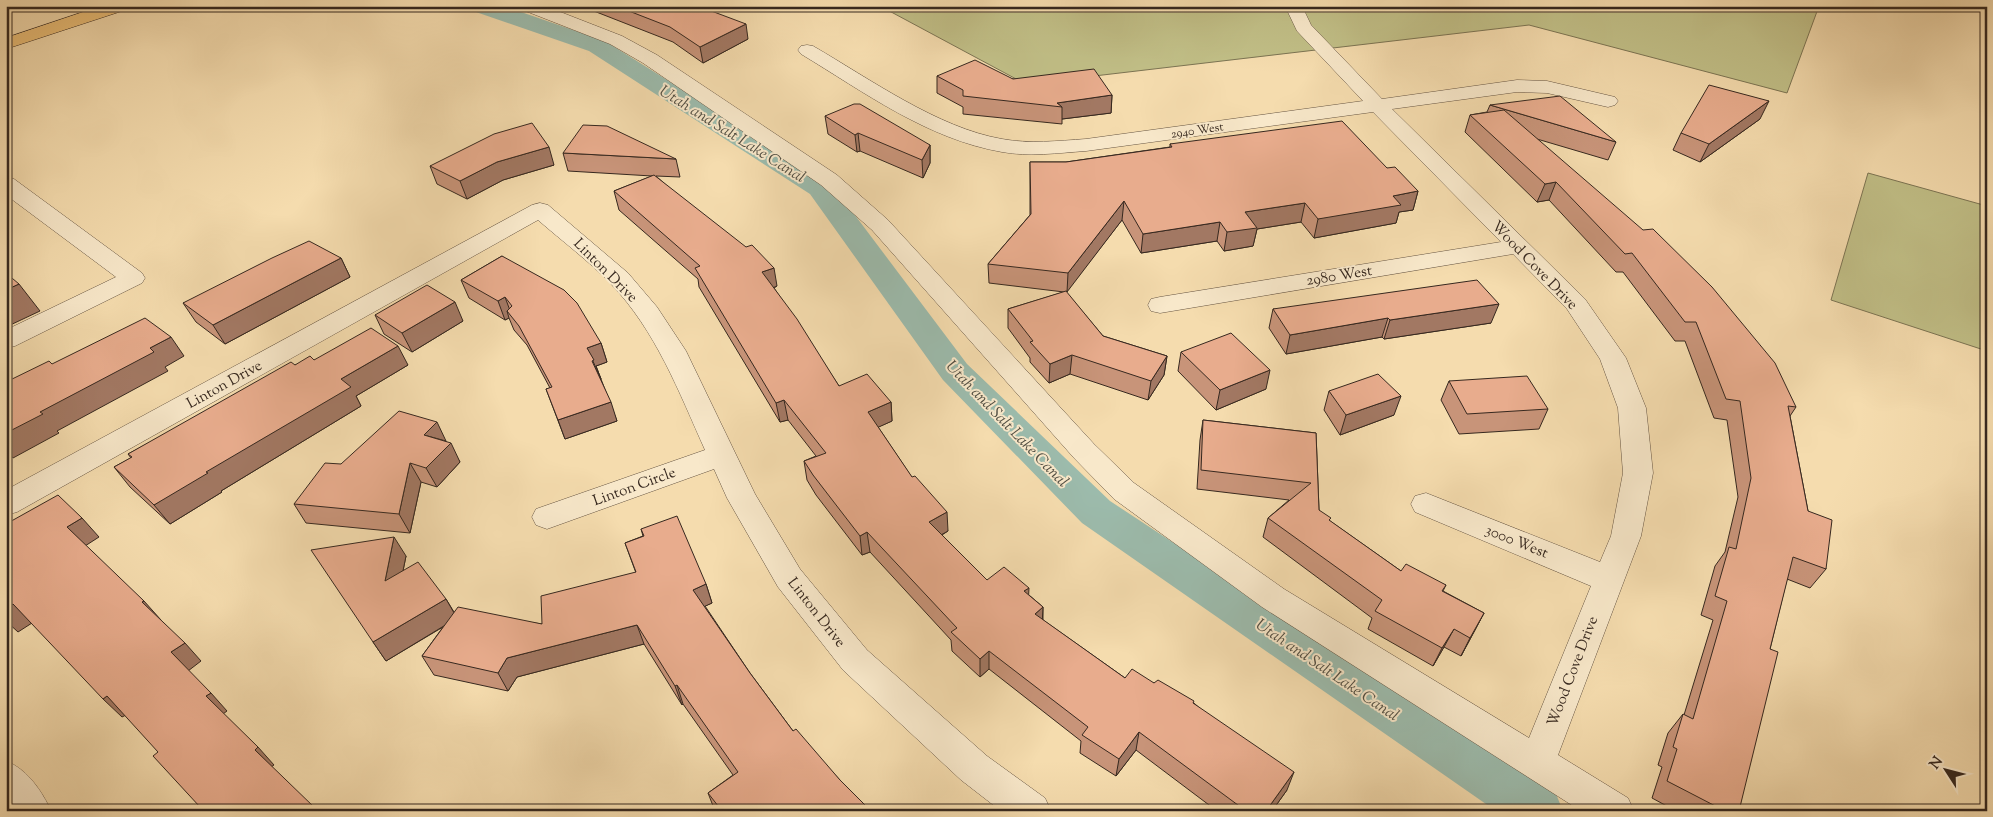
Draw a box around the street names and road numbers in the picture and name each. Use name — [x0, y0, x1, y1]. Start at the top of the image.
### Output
street label: 2940 West — [1170, 118, 1225, 144]
street label: Wood Cove Drive — [1486, 217, 1582, 315]
street label: Linton Drive — [568, 234, 642, 308]
street label: 2980 West — [1305, 261, 1374, 292]
street label: Linton Drive — [183, 356, 266, 415]
street label: Linton Circle — [590, 463, 679, 512]
street label: 3000 West — [1482, 520, 1551, 565]
street label: Linton Drive — [782, 574, 850, 652]
street label: Wood Cove Drive — [1543, 613, 1604, 730]

